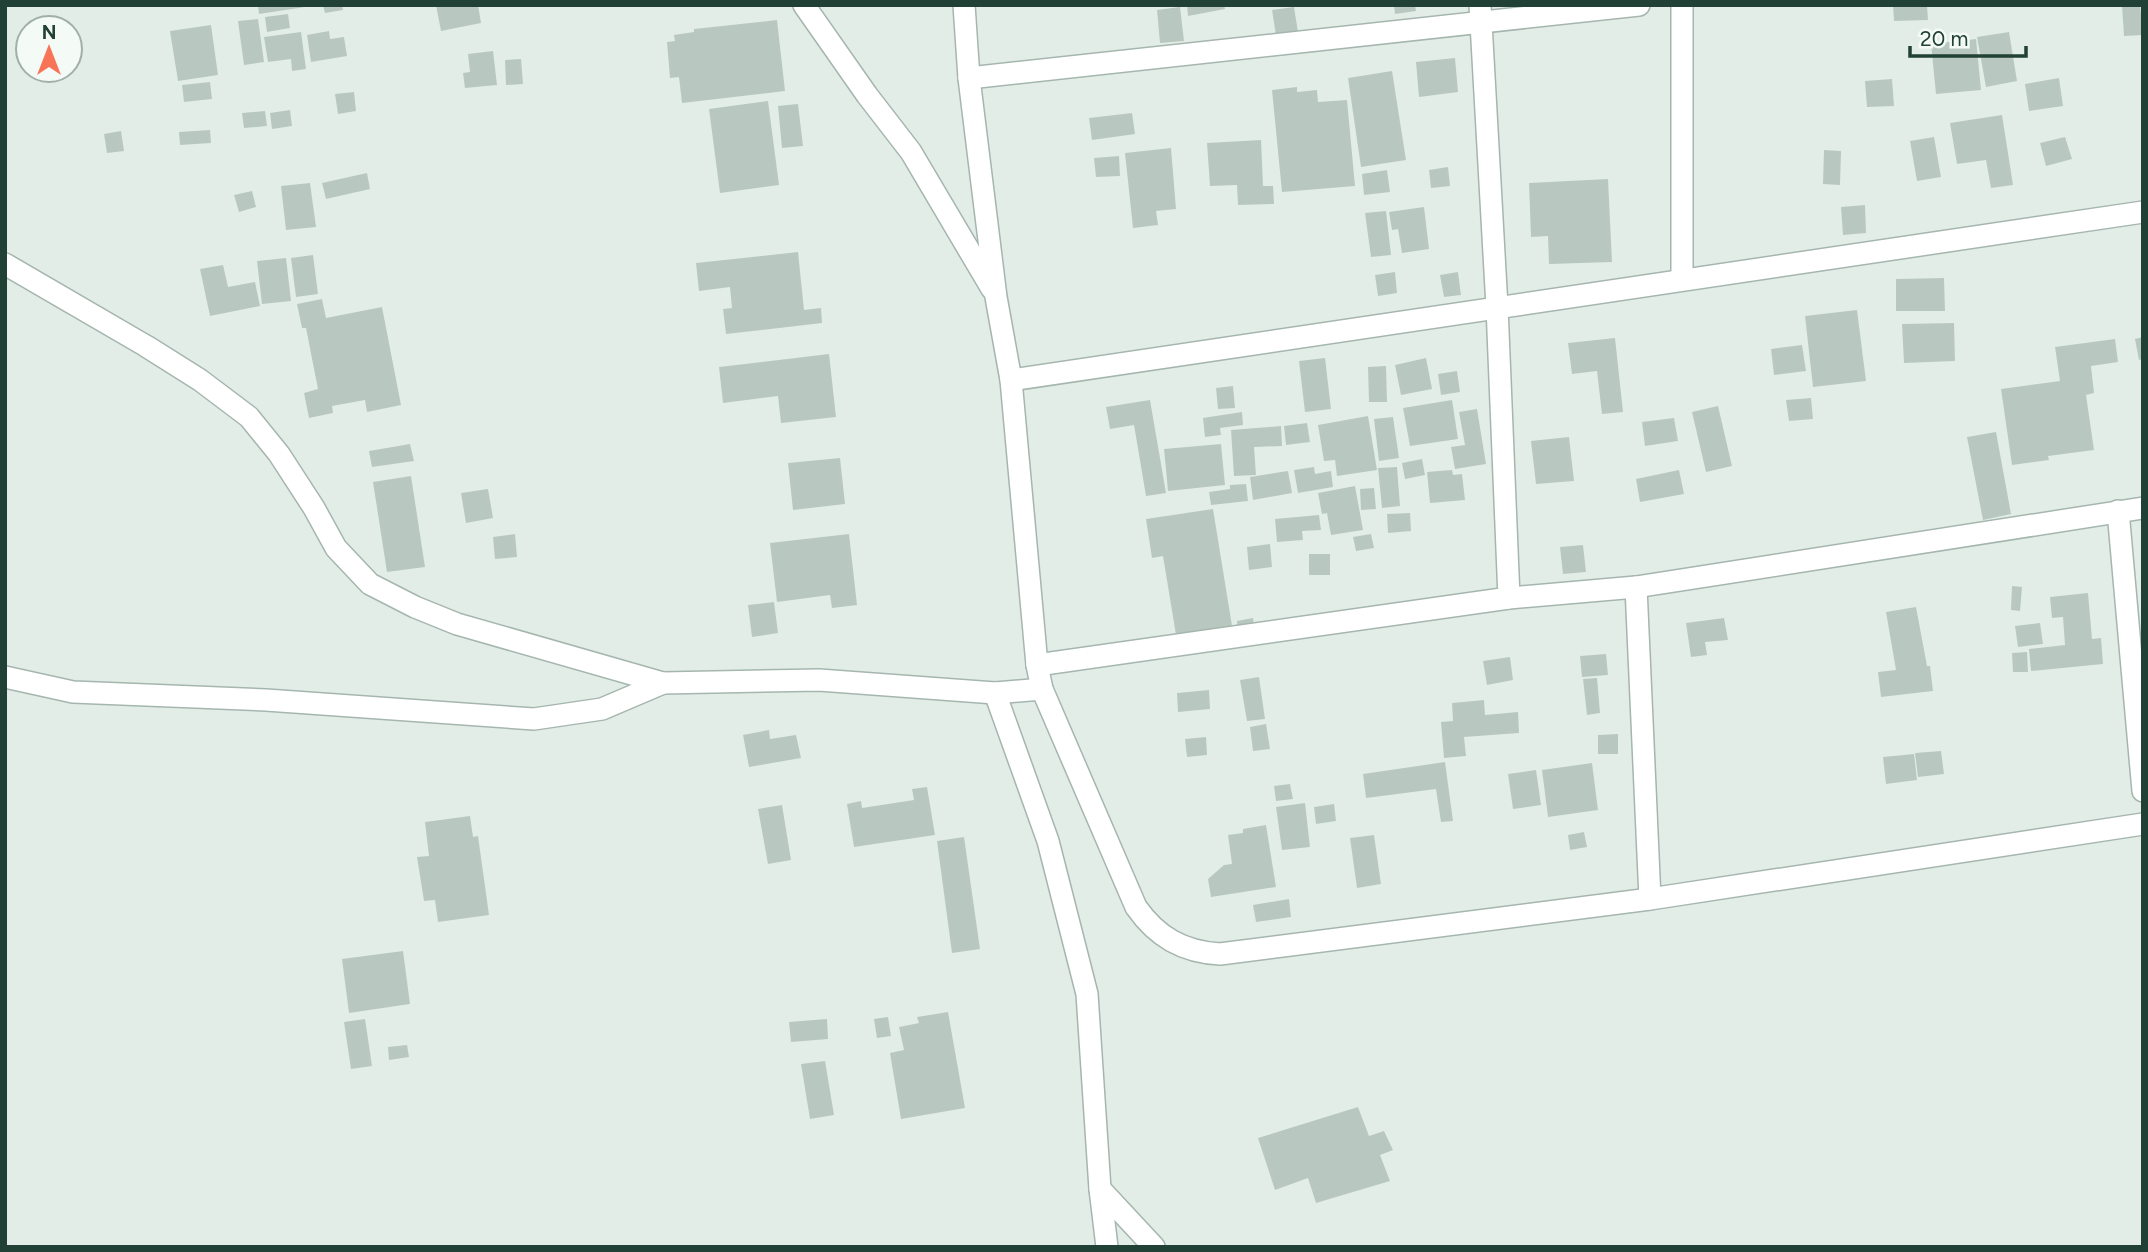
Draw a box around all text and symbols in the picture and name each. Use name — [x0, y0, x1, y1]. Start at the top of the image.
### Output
north arrow — [14, 14, 84, 84]
scale bar — [1910, 14, 2025, 58]
text: N — [42, 21, 56, 44]
text: 20 m — [1920, 26, 1968, 51]

